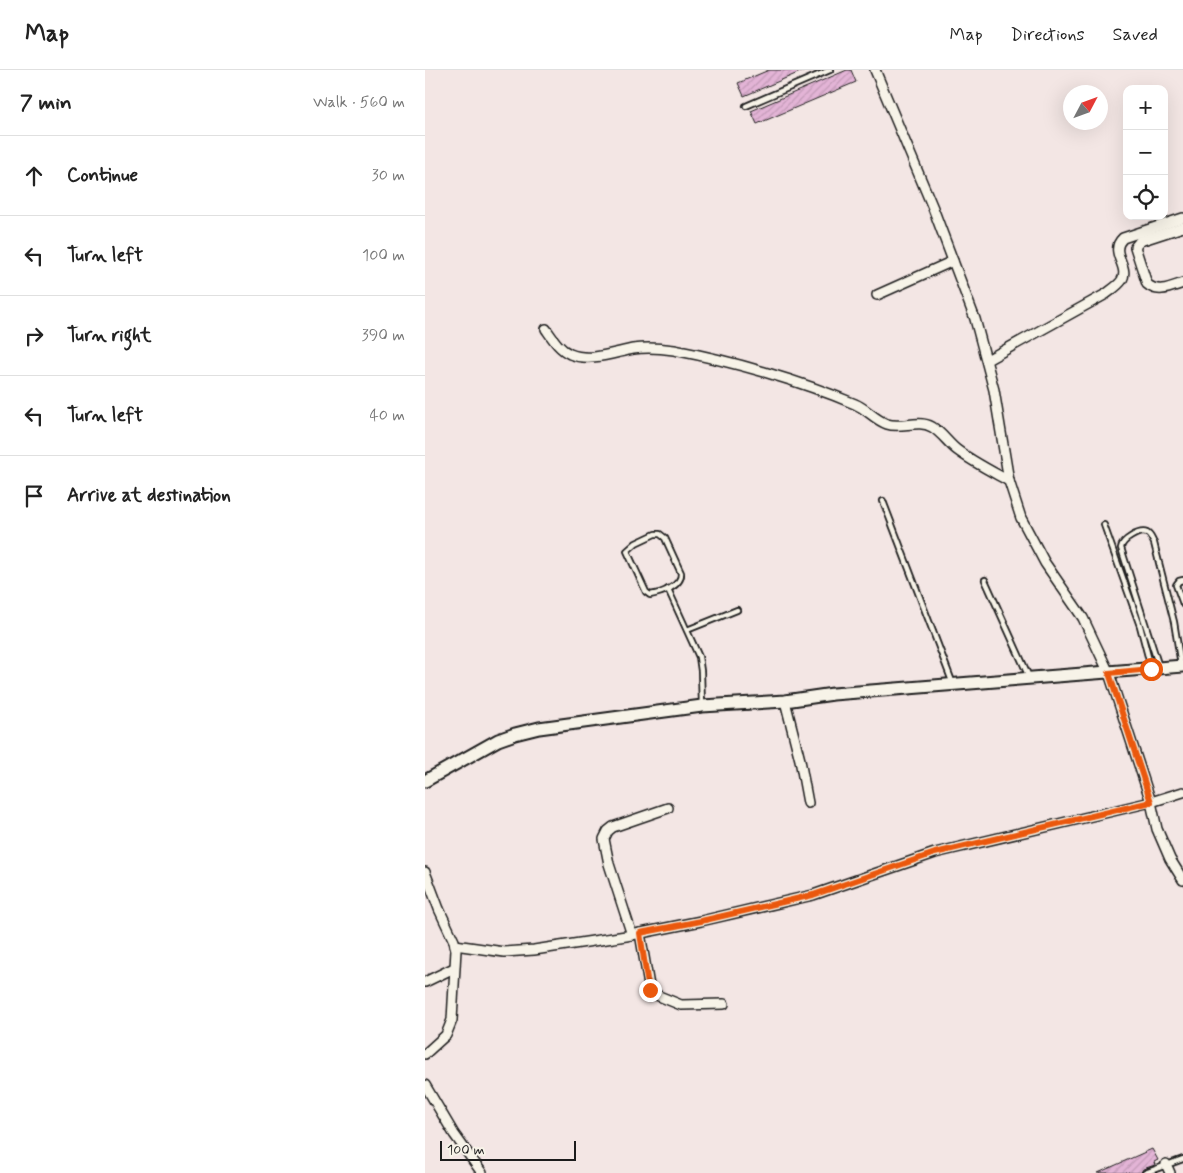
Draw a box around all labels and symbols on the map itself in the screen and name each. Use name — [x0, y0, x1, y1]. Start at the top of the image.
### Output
north arrow — [1063, 85, 1108, 130]
route start — [1140, 658, 1163, 681]
route end — [639, 979, 662, 1002]
scale bar — [440, 1138, 576, 1161]

